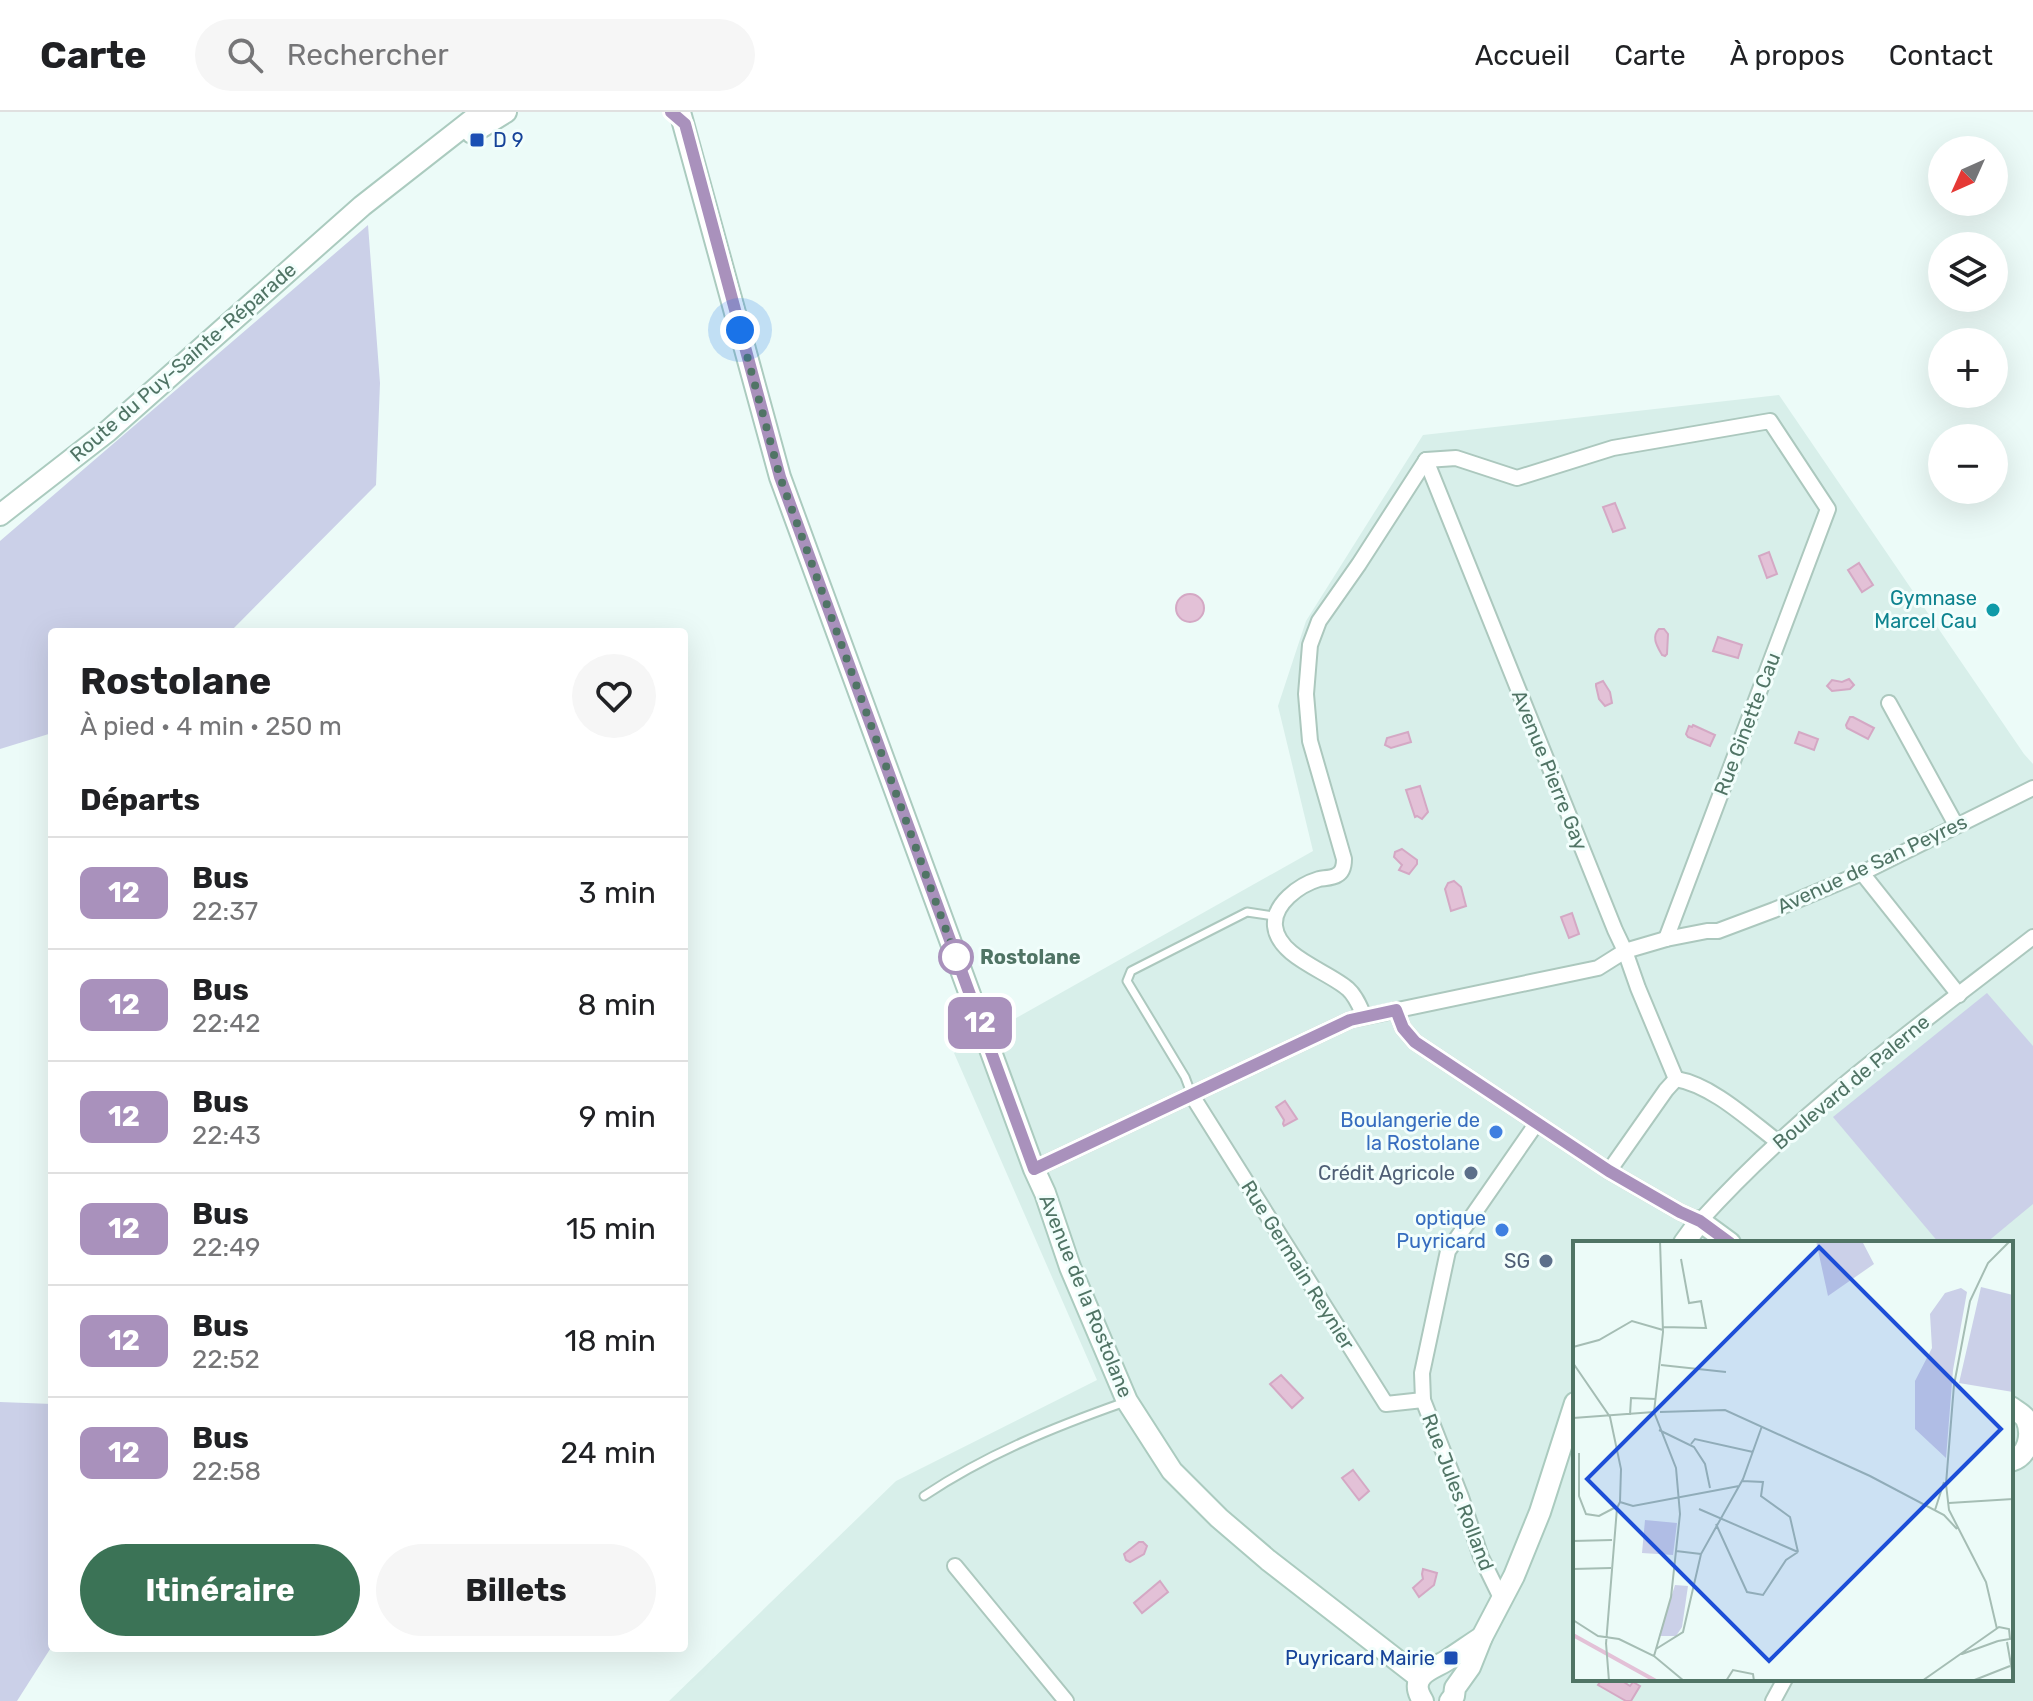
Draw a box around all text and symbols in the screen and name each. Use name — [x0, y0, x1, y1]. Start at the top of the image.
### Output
search box — [195, 19, 755, 91]
text: Carte — [40, 32, 147, 78]
icon: search — [223, 33, 267, 77]
text: Rechercher — [287, 37, 449, 73]
text: Accueil — [1475, 39, 1570, 72]
text: Carte — [1614, 39, 1686, 72]
text: À propos — [1730, 39, 1845, 72]
text: Contact — [1889, 39, 1993, 72]
place label: D 9 — [493, 128, 524, 152]
marker: D 9 — [468, 131, 486, 149]
north arrow — [1928, 136, 2008, 216]
map controls — [1928, 136, 2008, 504]
button: layers — [1928, 232, 2008, 312]
street label: Route du Puy-Sainte-Réparade — [65, 257, 301, 467]
your location — [720, 310, 760, 350]
button: + — [1928, 328, 2008, 408]
button: − — [1928, 424, 2008, 504]
place label: Gymnase Marcel Cau — [1874, 586, 1977, 633]
marker: Gymnase Marcel Cau — [1984, 601, 2002, 619]
street label: Rue Ginette Cau — [1709, 649, 1785, 799]
button: heart — [572, 654, 656, 738]
text: Rostolane — [80, 658, 271, 704]
street label: Avenue Pierre Gay — [1507, 687, 1593, 853]
text: À pied · 4 min · 250 m — [80, 711, 342, 742]
text: Départs — [80, 782, 200, 818]
street label: Avenue de San Peyres — [1773, 809, 1971, 919]
text: Bus — [192, 860, 249, 896]
text: 3 min — [579, 875, 656, 911]
text: 12 — [108, 876, 140, 909]
text: 22:37 — [192, 896, 258, 927]
marker: Rostolane — [939, 940, 973, 974]
place label: Rostolane — [980, 945, 1081, 969]
text: Bus — [192, 972, 249, 1008]
text: 8 min — [577, 987, 656, 1023]
text: 12 — [108, 988, 140, 1021]
line badge: 12 — [944, 997, 1016, 1049]
text: 12 — [964, 1006, 996, 1039]
text: 22:42 — [192, 1008, 261, 1039]
street label: Boulevard de Palerne — [1768, 1009, 1934, 1155]
text: Bus — [192, 1084, 249, 1120]
text: 9 min — [579, 1099, 656, 1135]
text: 12 — [108, 1100, 140, 1133]
place label: Boulangerie de la Rostolane — [1340, 1108, 1480, 1155]
text: 22:43 — [192, 1120, 261, 1151]
marker: Boulangerie de la Rostolane — [1487, 1123, 1505, 1141]
place label: Crédit Agricole — [1318, 1161, 1455, 1185]
marker: Crédit Agricole — [1462, 1164, 1480, 1182]
street label: Rue Germain Reynier — [1236, 1176, 1360, 1354]
street label: Avenue de la Rostolane — [1034, 1191, 1138, 1401]
text: Bus — [192, 1196, 249, 1232]
place label: optique Puyricard — [1396, 1206, 1486, 1253]
text: 15 min — [566, 1211, 656, 1247]
text: 12 — [108, 1212, 140, 1245]
marker: optique Puyricard — [1493, 1221, 1511, 1239]
text: 22:49 — [192, 1232, 261, 1263]
inset map — [1573, 1241, 2013, 1681]
place label: SG — [1504, 1249, 1530, 1273]
marker: SG — [1537, 1252, 1555, 1270]
text: Bus — [192, 1308, 249, 1344]
text: 18 min — [565, 1323, 656, 1359]
text: 12 — [108, 1324, 140, 1357]
text: 22:52 — [192, 1344, 260, 1375]
street label: Rue Jules Rolland — [1417, 1410, 1499, 1574]
text: Bus — [192, 1420, 249, 1456]
text: 24 min — [561, 1435, 656, 1471]
text: 12 — [108, 1436, 140, 1469]
text: 22:58 — [192, 1456, 261, 1487]
button: Itinéraire — [80, 1544, 360, 1636]
button: Billets — [376, 1544, 656, 1636]
place label: Puyricard Mairie — [1285, 1646, 1435, 1670]
marker: Puyricard Mairie — [1442, 1649, 1460, 1667]

